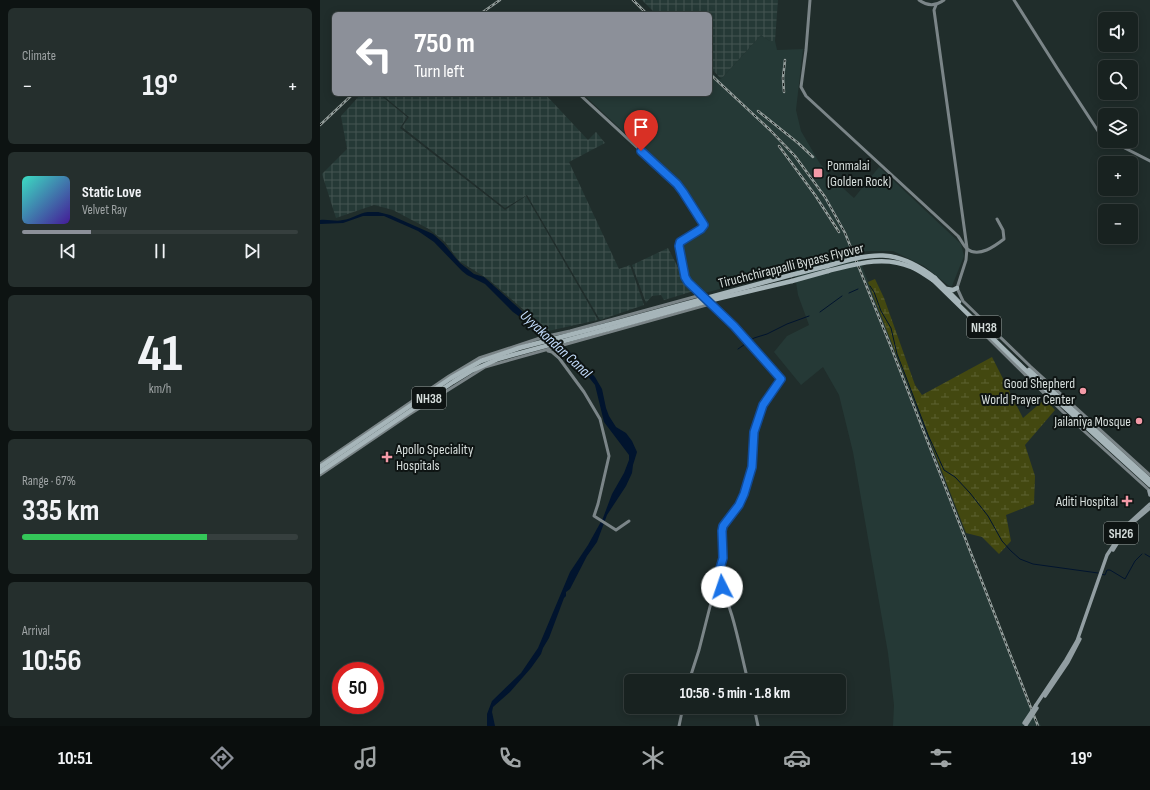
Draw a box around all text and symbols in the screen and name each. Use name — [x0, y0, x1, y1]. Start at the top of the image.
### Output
map controls — [1098, 12, 1138, 244]
button: sound — [1098, 12, 1138, 52]
text: 750 m — [414, 27, 475, 60]
icon: left — [348, 28, 400, 80]
text: Climate — [22, 48, 56, 64]
button: search — [1098, 60, 1138, 100]
text: Turn left — [414, 61, 465, 82]
text: 19° — [142, 68, 178, 104]
text: − — [22, 73, 33, 100]
text: + — [287, 73, 298, 100]
button: layers — [1098, 108, 1138, 148]
pin — [624, 110, 658, 151]
icon: arrive — [630, 116, 652, 138]
button: + — [1098, 156, 1138, 196]
place label: Ponmalai (Golden Rock) — [827, 157, 891, 190]
marker: Ponmalai (Golden Rock) — [812, 167, 824, 179]
text: Static Love — [82, 183, 141, 202]
text: Velvet Ray — [82, 202, 127, 218]
button: − — [1098, 204, 1138, 244]
street label: Tiruchchirappalli Bypass Flyover — [717, 239, 866, 292]
icon: previous — [57, 240, 79, 262]
icon: pause — [149, 240, 171, 262]
icon: next — [241, 240, 263, 262]
water label: Uyyakondan Canal — [516, 306, 596, 383]
road number: NH38 — [967, 316, 1001, 338]
text: 41 — [138, 323, 182, 386]
place label: Good Shepherd World Prayer Center — [981, 375, 1075, 408]
text: km/h — [149, 381, 171, 397]
marker: Good Shepherd World Prayer Center — [1078, 386, 1088, 396]
road number: NH38 — [412, 387, 446, 409]
place label: Jailaniya Mosque — [1053, 413, 1131, 430]
marker: Jailaniya Mosque — [1134, 416, 1144, 426]
place label: Apollo Speciality Hospitals — [395, 441, 474, 474]
marker: Apollo Speciality Hospitals — [381, 451, 393, 463]
text: Range · 67% — [22, 473, 76, 489]
text: 335 km — [22, 493, 99, 529]
place label: Aditi Hospital — [1055, 493, 1118, 510]
marker: Aditi Hospital — [1121, 495, 1133, 507]
road number: SH26 — [1104, 522, 1138, 544]
position arrow — [701, 566, 743, 608]
text: Arrival — [22, 623, 50, 639]
text: 10:56 — [22, 643, 82, 679]
speed limit sign: 50 — [332, 662, 384, 714]
text: 10:56 · 5 min · 1.8 km — [680, 684, 790, 703]
icon: directions — [208, 744, 236, 772]
icon: music — [352, 744, 380, 772]
icon: phone — [496, 744, 524, 772]
icon: climate — [639, 744, 667, 772]
icon: car — [783, 744, 811, 772]
icon: filters — [927, 744, 955, 772]
text: 10:51 — [58, 748, 92, 769]
text: 19° — [1071, 748, 1092, 769]

